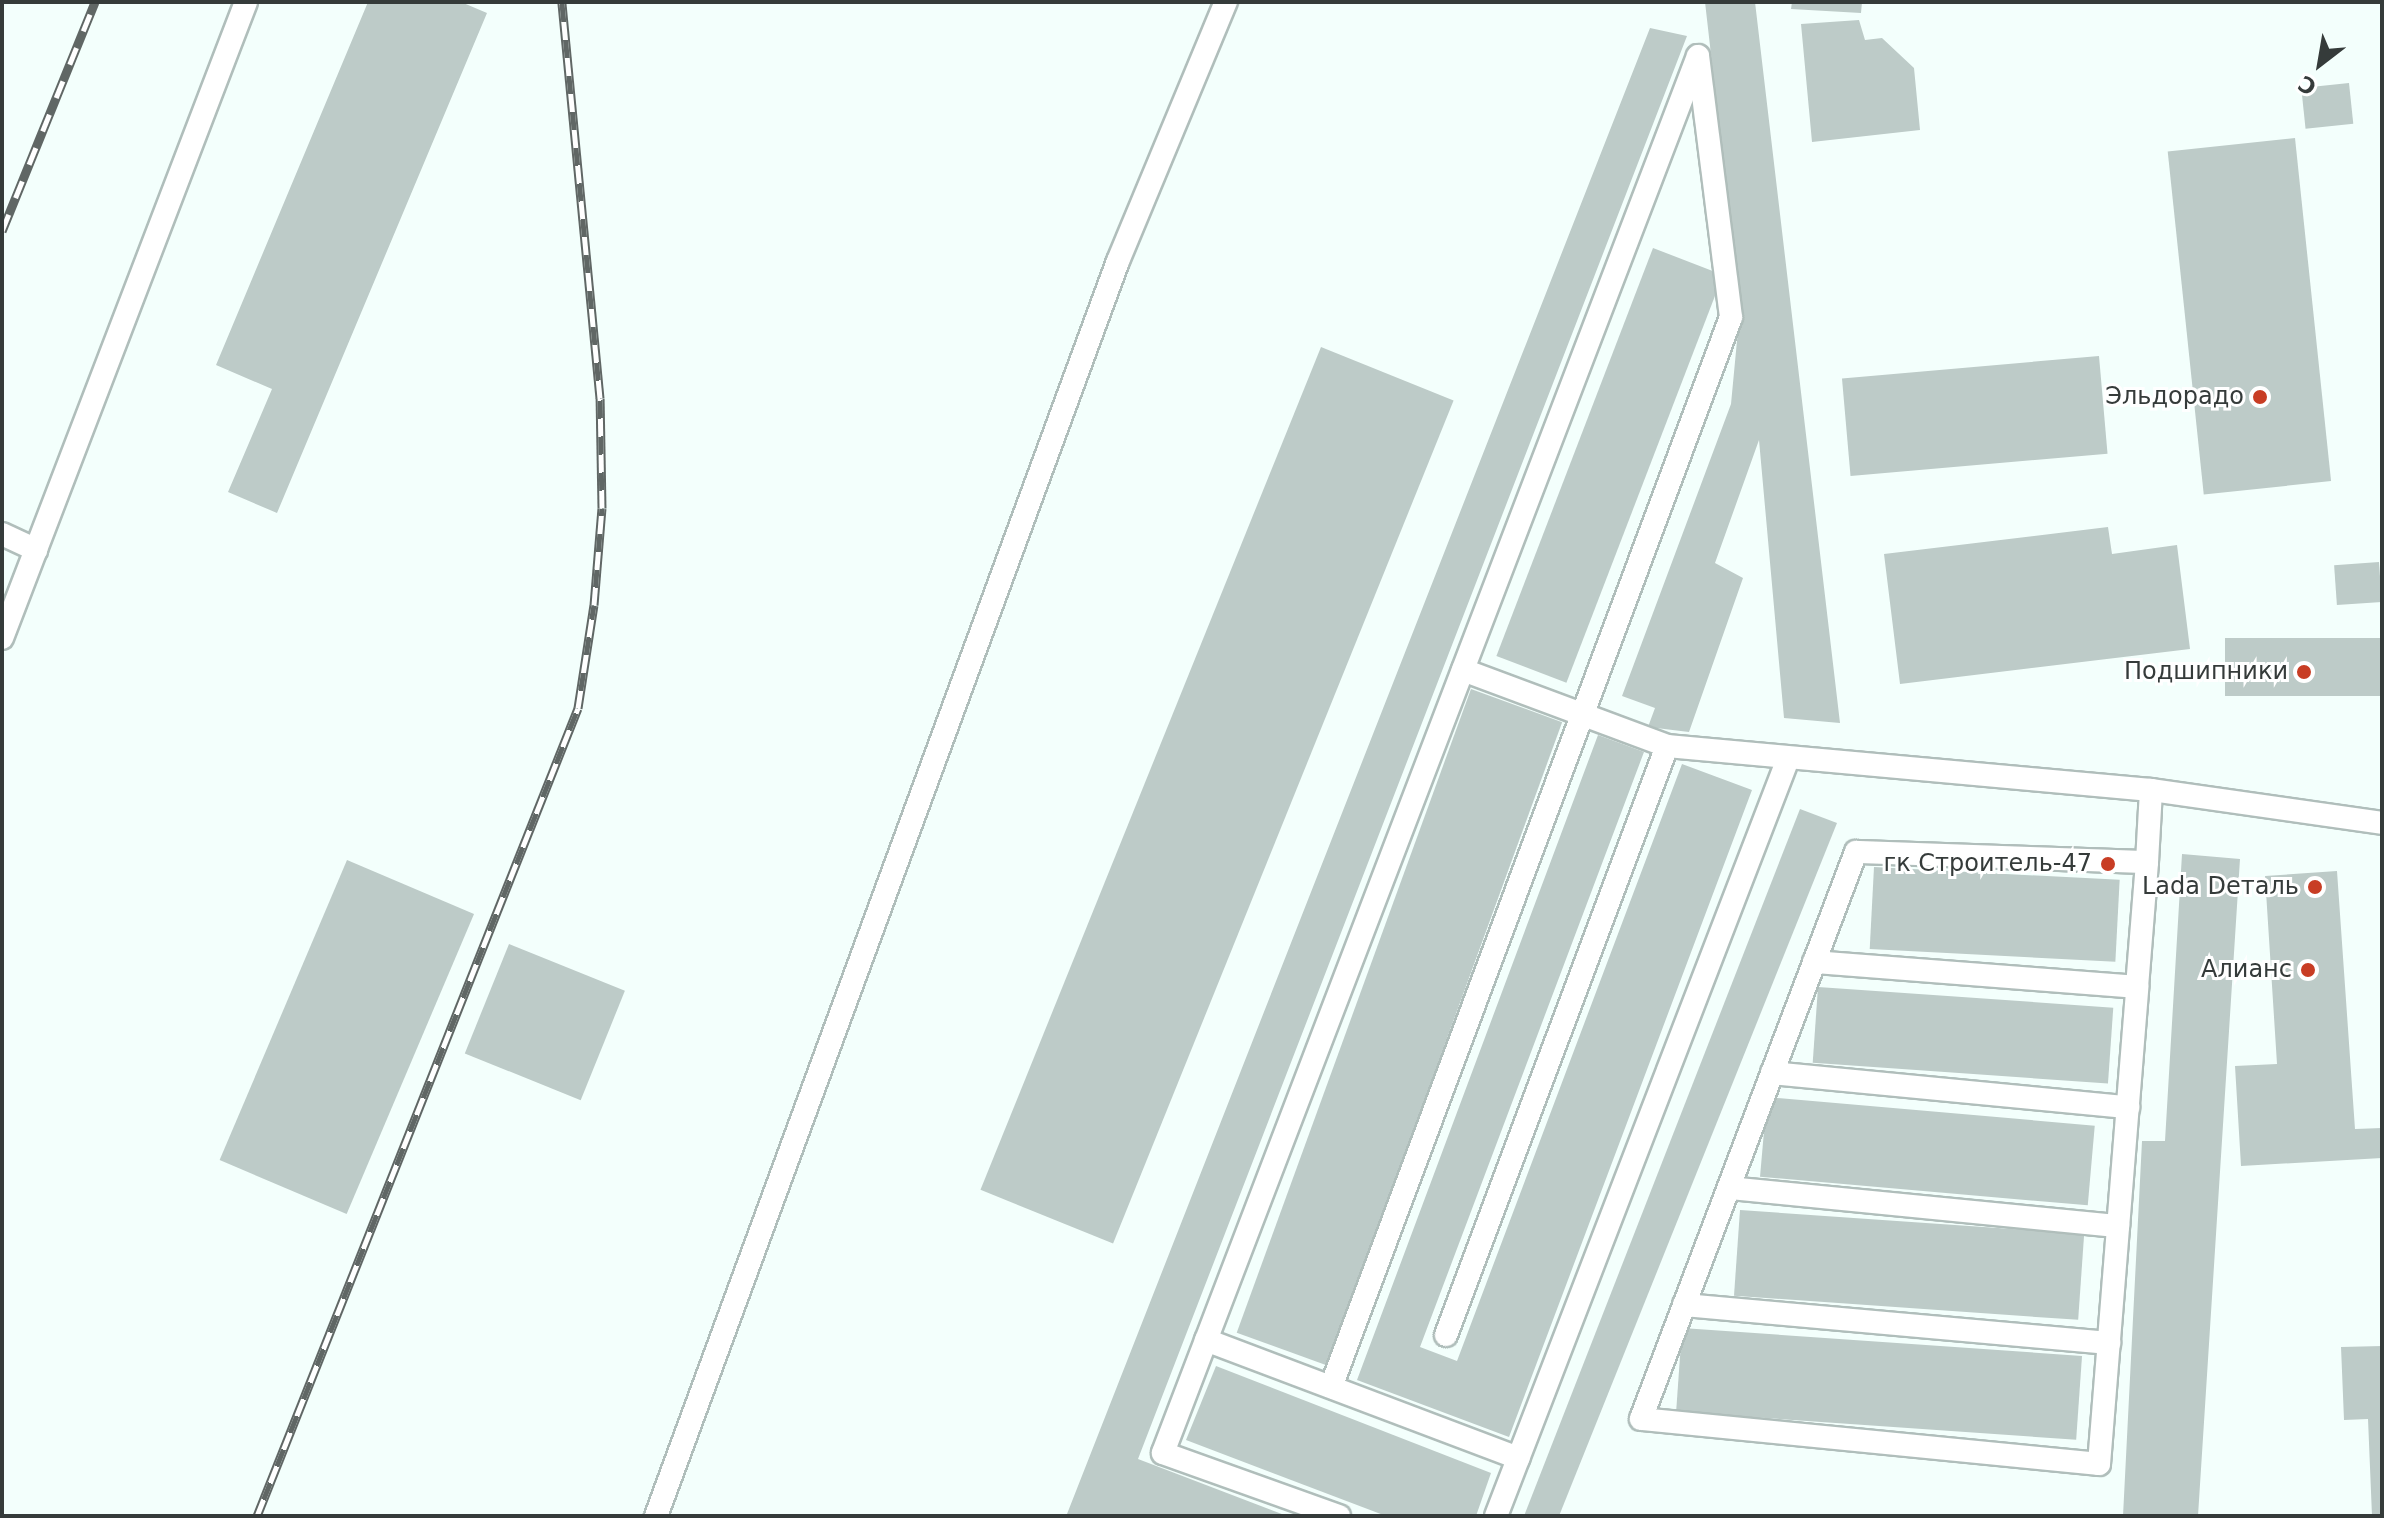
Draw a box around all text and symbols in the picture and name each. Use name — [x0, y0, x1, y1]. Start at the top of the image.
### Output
north arrow — [2280, 24, 2360, 104]
text: С — [2294, 70, 2321, 100]
place label: Эльдорадо — [2105, 383, 2244, 411]
marker: Эльдорадо — [2251, 388, 2269, 406]
place label: Подшипники — [2124, 658, 2288, 686]
marker: Подшипники — [2295, 663, 2313, 681]
place label: гк Строитель-47 — [1884, 850, 2092, 878]
marker: гк Строитель-47 — [2099, 855, 2117, 873]
place label: Lada Dеталь — [2142, 873, 2299, 901]
marker: Lada Dеталь — [2306, 878, 2324, 896]
place label: Алианс — [2201, 956, 2292, 984]
marker: Алианс — [2299, 961, 2317, 979]

